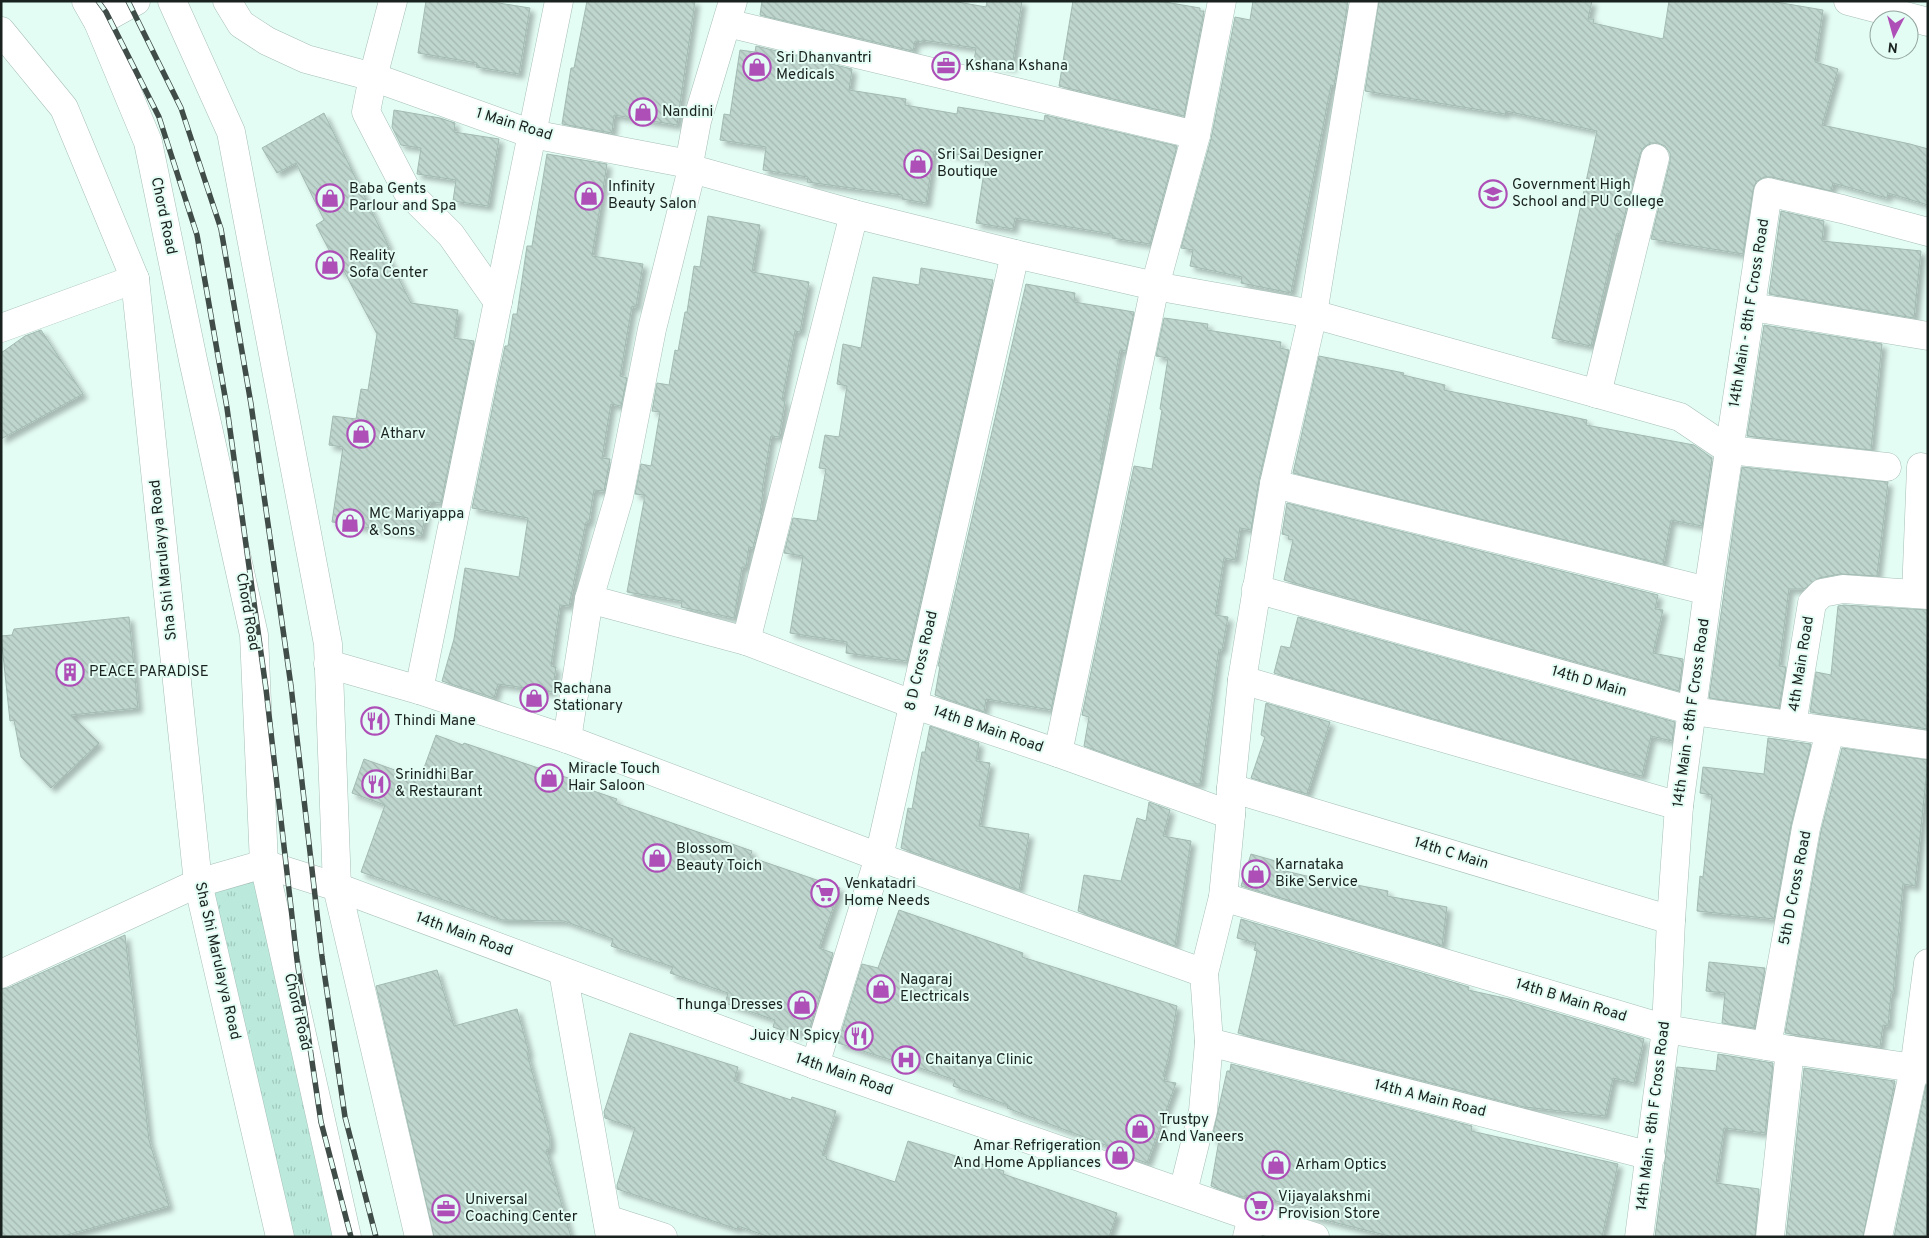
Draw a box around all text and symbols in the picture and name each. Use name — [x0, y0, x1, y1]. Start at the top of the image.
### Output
north arrow — [1869, 10, 1919, 60]
text: N — [1887, 37, 1899, 55]
place label: Sri Dhanvantri Medicals — [776, 49, 872, 85]
office icon: Kshana Kshana — [931, 51, 961, 81]
shop icon: Sri Dhanvantri Medicals — [742, 52, 772, 82]
place label: Kshana Kshana — [965, 57, 1068, 76]
shop icon: Nandini — [628, 97, 658, 127]
place label: Nandini — [662, 103, 713, 122]
street label: 1 Main Road — [473, 104, 555, 146]
place label: Sri Sai Designer Boutique — [937, 146, 1044, 182]
shop icon: Sri Sai Designer Boutique — [903, 149, 933, 179]
street label: Chord Road — [146, 175, 180, 257]
place label: Government High School and PU College — [1512, 176, 1664, 212]
place label: Infinity Beauty Salon — [608, 178, 697, 214]
school or university icon: Government High School and PU College — [1478, 179, 1508, 209]
place label: Baba Gents Parlour and Spa — [349, 180, 456, 216]
shop icon: Infinity Beauty Salon — [574, 181, 604, 211]
shop icon: Baba Gents Parlour and Spa — [315, 183, 345, 213]
street label: 14th Main - 8th F Cross Road — [1726, 217, 1774, 409]
place label: Reality Sofa Center — [349, 247, 428, 283]
shop icon: Reality Sofa Center — [315, 250, 345, 280]
shop icon: Atharv — [346, 419, 376, 449]
place label: Atharv — [380, 425, 426, 444]
street label: Sha Shi Marulayya Road — [146, 479, 182, 641]
place label: MC Mariyappa & Sons — [369, 505, 464, 541]
shop icon: MC Mariyappa & Sons — [335, 508, 365, 538]
street label: Chord Road — [231, 572, 263, 652]
street label: 8 D Cross Road — [901, 609, 943, 713]
street label: 4th Main Road — [1785, 615, 1819, 713]
street label: 14th Main - 8th F Cross Road — [1669, 617, 1715, 809]
building icon: PEACE PARADISE — [55, 657, 85, 687]
street label: 14th D Main — [1549, 662, 1629, 702]
place label: PEACE PARADISE — [89, 663, 209, 682]
place label: Rachana Stationary — [553, 680, 623, 716]
shop icon: Rachana Stationary — [519, 683, 549, 713]
street label: 14th B Main Road — [930, 702, 1046, 758]
restaurant icon: Thindi Mane — [360, 706, 390, 736]
place label: Thindi Mane — [394, 712, 476, 731]
place label: Miracle Touch Hair Saloon — [568, 760, 660, 796]
shop icon: Miracle Touch Hair Saloon — [534, 763, 564, 793]
place label: Srinidhi Bar & Restaurant — [395, 766, 483, 802]
restaurant icon: Srinidhi Bar & Restaurant — [361, 769, 391, 799]
street label: 5th D Cross Road — [1776, 829, 1816, 947]
street label: 14th C Main — [1411, 834, 1491, 874]
place label: Blossom Beauty Toich — [676, 840, 762, 876]
shop icon: Blossom Beauty Toich — [642, 843, 672, 873]
place label: Karnataka Bike Service — [1275, 856, 1358, 892]
shop icon: Karnataka Bike Service — [1241, 859, 1271, 889]
place label: Venkatadri Home Needs — [844, 875, 930, 911]
supermarket icon: Venkatadri Home Needs — [810, 878, 840, 908]
street label: Sha Shi Marulayya Road — [190, 880, 244, 1042]
street label: 14th Main Road — [413, 909, 515, 961]
street label: Chord Road — [279, 971, 315, 1053]
place label: Nagaraj Electricals — [900, 971, 969, 1007]
shop icon: Nagaraj Electricals — [866, 974, 896, 1004]
street label: 14th B Main Road — [1513, 975, 1629, 1027]
shop icon: Thunga Dresses — [787, 990, 817, 1020]
place label: Thunga Dresses — [676, 996, 783, 1015]
street label: 14th Main - 8th F Cross Road — [1633, 1020, 1675, 1212]
restaurant icon: Juicy N Spicy — [844, 1021, 874, 1051]
place label: Juicy N Spicy — [750, 1027, 840, 1046]
hospital icon: Chaitanya Clinic — [891, 1045, 921, 1075]
street label: 14th Main Road — [793, 1049, 895, 1101]
place label: Chaitanya Clinic — [925, 1051, 1033, 1070]
street label: 14th A Main Road — [1372, 1076, 1488, 1122]
place label: Trustpy And Vaneers — [1159, 1111, 1244, 1147]
shop icon: Trustpy And Vaneers — [1125, 1114, 1155, 1144]
place label: Amar Refrigeration And Home Appliances — [953, 1137, 1101, 1173]
shop icon: Amar Refrigeration And Home Appliances — [1105, 1140, 1135, 1170]
shop icon: Arham Optics — [1261, 1150, 1291, 1180]
place label: Arham Optics — [1295, 1156, 1387, 1175]
place label: Vijayalakshmi Provision Store — [1278, 1188, 1380, 1224]
place label: Universal Coaching Center — [465, 1191, 578, 1227]
supermarket icon: Vijayalakshmi Provision Store — [1244, 1191, 1274, 1221]
office icon: Universal Coaching Center — [431, 1194, 461, 1224]

